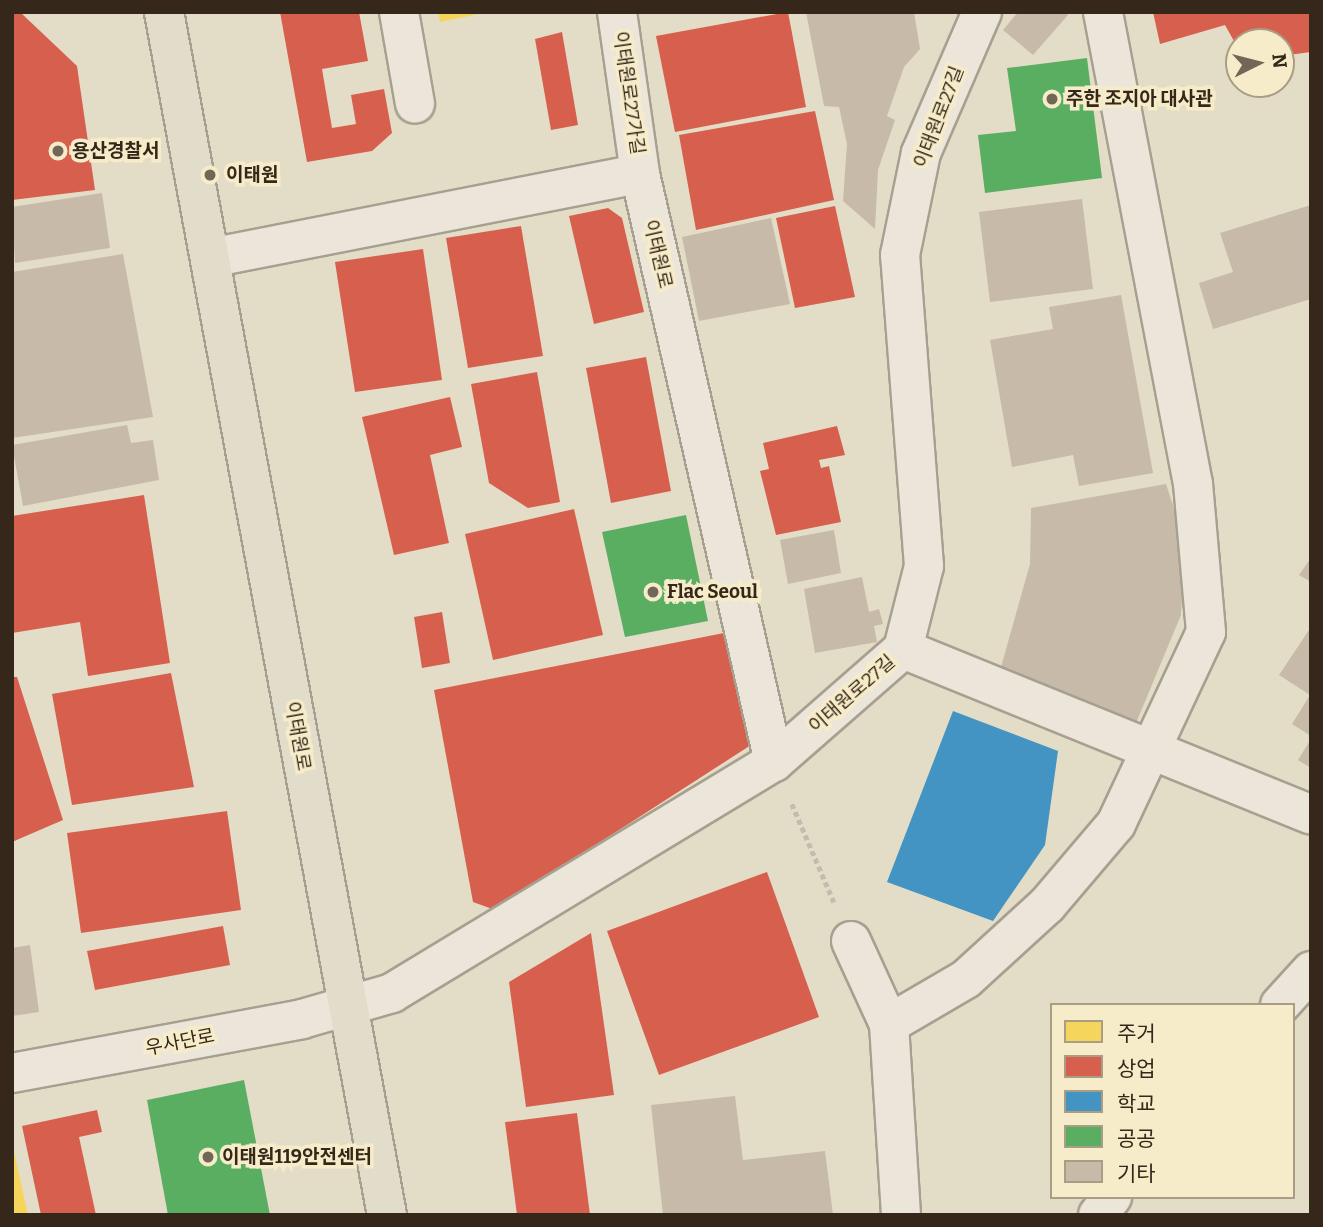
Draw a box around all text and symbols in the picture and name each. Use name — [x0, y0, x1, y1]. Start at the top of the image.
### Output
north arrow — [1225, 28, 1295, 98]
street label: 이태원로27가길 — [609, 30, 649, 156]
text: N — [1267, 52, 1292, 69]
street label: 이태원로27길 — [909, 63, 969, 171]
place label: 주한 조지아 대사관 — [1066, 88, 1213, 110]
marker: 주한 조지아 대사관 — [1044, 91, 1060, 107]
place label: 용산경찰서 — [72, 140, 159, 162]
marker: 용산경찰서 — [50, 143, 66, 159]
place label: 이태원 — [226, 164, 278, 186]
marker: 이태원 — [200, 165, 220, 185]
street label: 이태원로 — [639, 217, 677, 291]
place label: Flac Seoul — [667, 581, 758, 603]
marker: Flac Seoul — [645, 584, 661, 600]
street label: 이태원로27길 — [804, 650, 900, 738]
street label: 이태원로 — [281, 700, 315, 772]
legend — [1050, 1003, 1295, 1199]
text: 주거 — [1117, 1021, 1156, 1047]
street label: 우사단로 — [144, 1024, 216, 1060]
text: 상업 — [1117, 1056, 1156, 1082]
text: 학교 — [1117, 1091, 1156, 1117]
text: 공공 — [1117, 1126, 1156, 1152]
place label: 이태원119안전센터 — [222, 1146, 372, 1168]
marker: 이태원119안전센터 — [200, 1149, 216, 1165]
text: 기타 — [1117, 1161, 1156, 1187]

